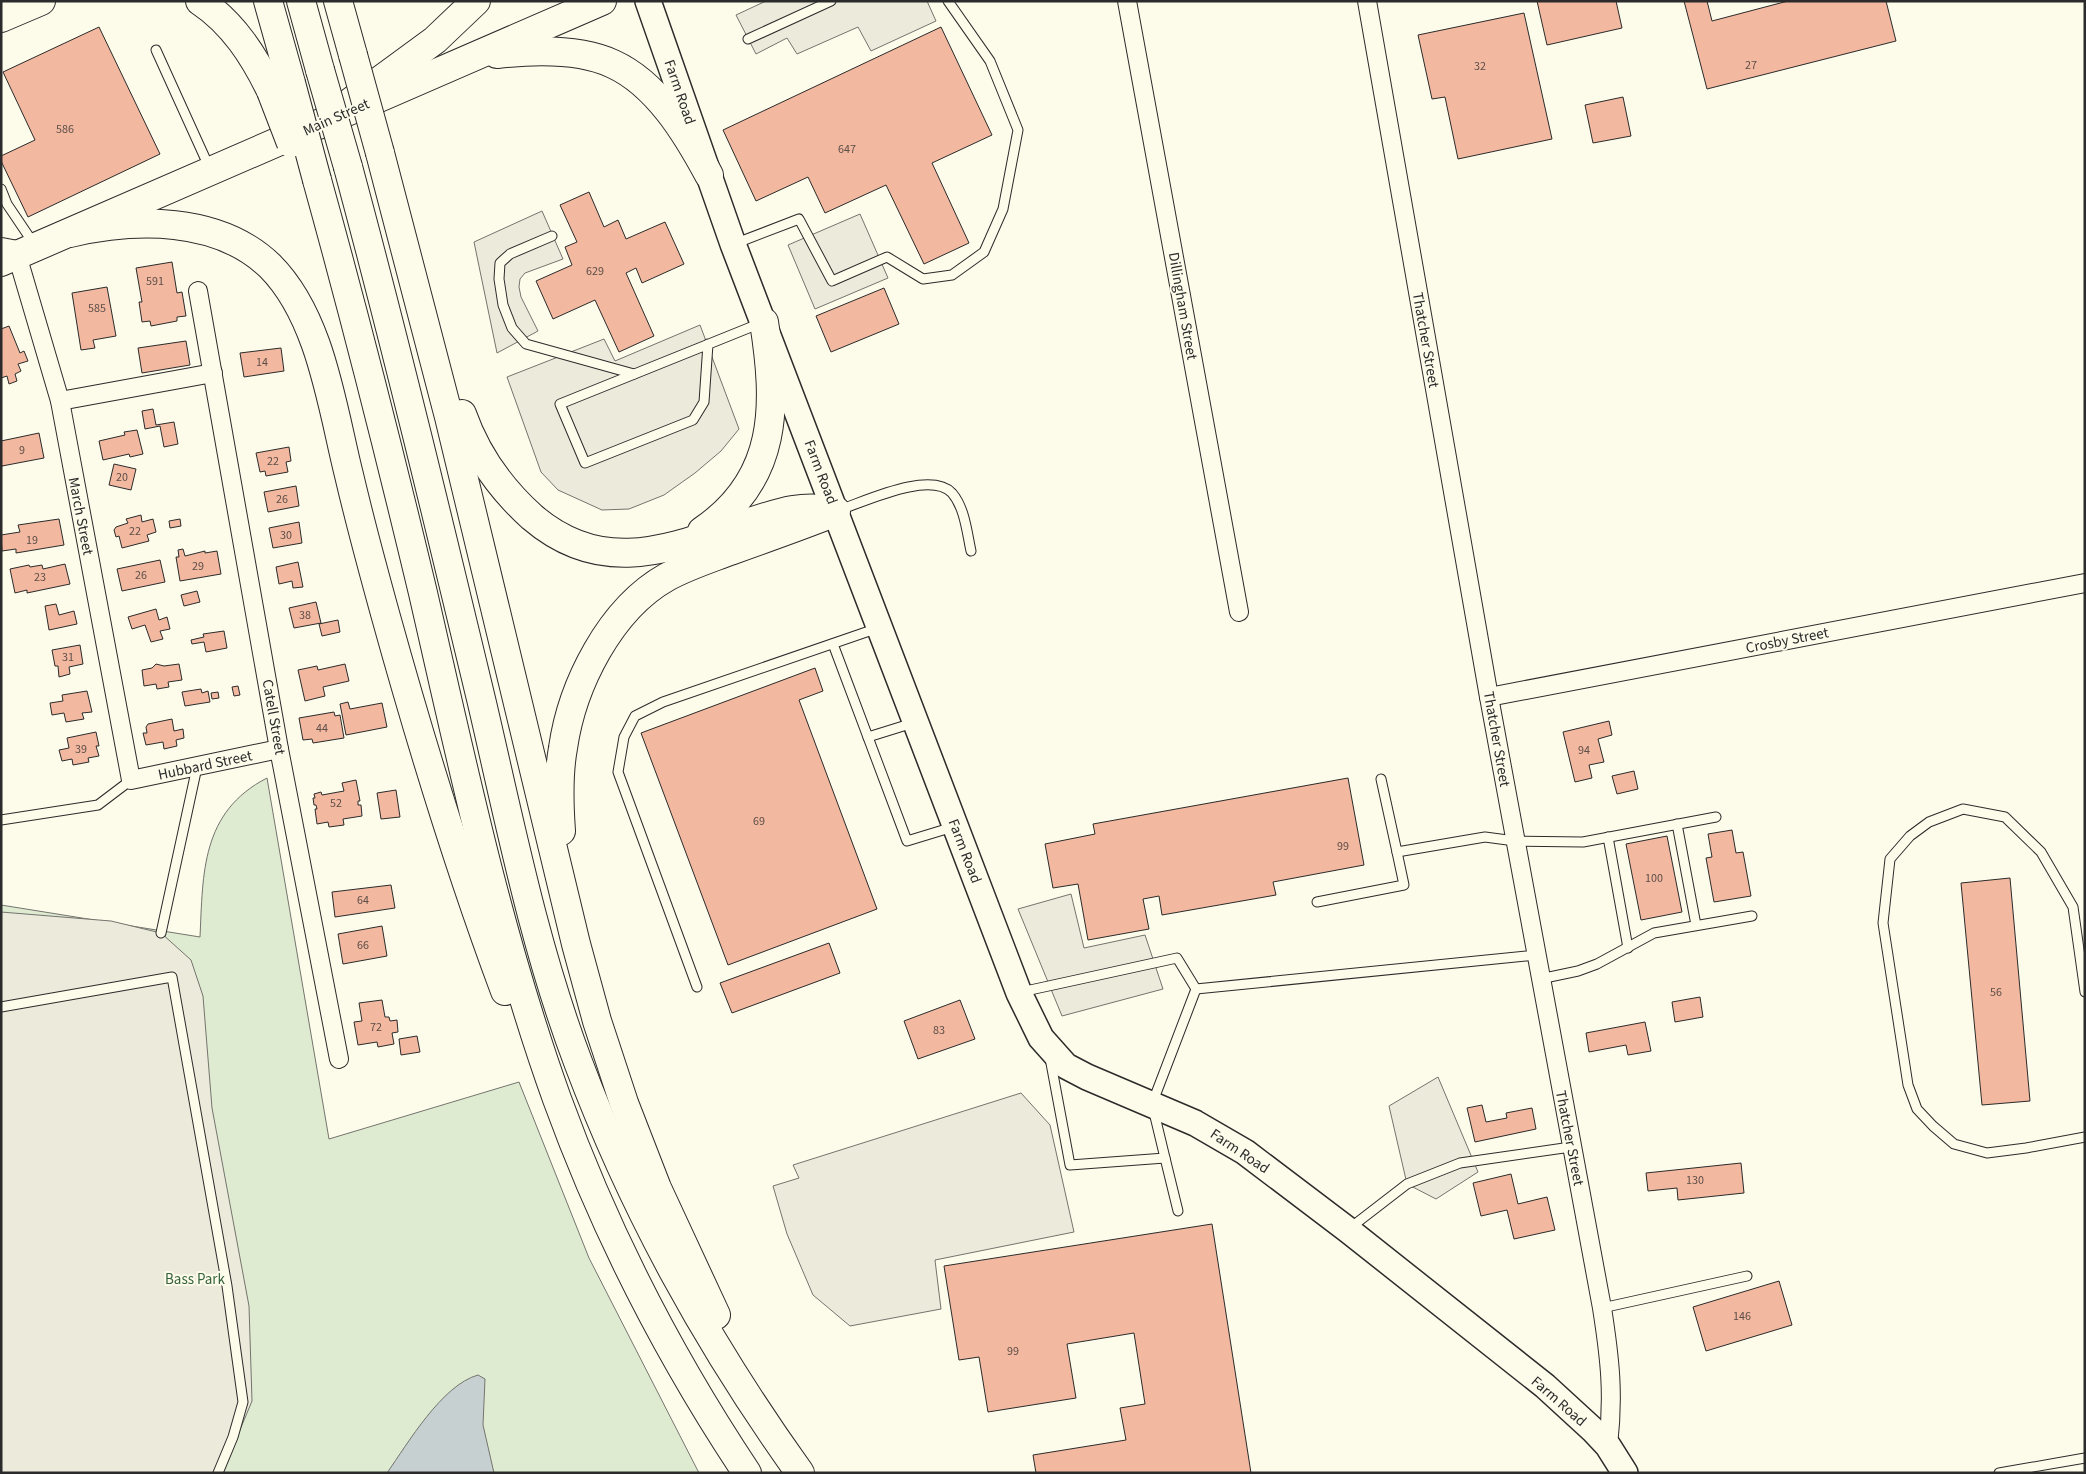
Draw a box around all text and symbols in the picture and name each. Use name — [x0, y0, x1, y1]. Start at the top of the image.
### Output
street label: Farm Road — [659, 57, 700, 127]
house number: 27 — [1745, 57, 1757, 74]
house number: 32 — [1474, 58, 1486, 75]
street label: Main Street — [300, 93, 373, 141]
house number: 586 — [56, 121, 74, 138]
house number: 647 — [838, 141, 856, 158]
street label: Dillingham Street — [1163, 251, 1202, 361]
house number: 629 — [586, 263, 604, 280]
house number: 591 — [146, 273, 164, 290]
street label: Thatcher Street — [1407, 291, 1444, 390]
house number: 585 — [88, 300, 106, 317]
house number: 14 — [256, 354, 268, 371]
street label: Farm Road — [799, 437, 842, 507]
house number: 9 — [19, 442, 25, 459]
house number: 22 — [267, 453, 279, 470]
house number: 20 — [116, 469, 128, 486]
street label: March Street — [63, 475, 98, 557]
house number: 26 — [276, 491, 288, 508]
house number: 22 — [129, 523, 141, 540]
house number: 30 — [280, 527, 292, 544]
house number: 19 — [26, 532, 38, 549]
house number: 29 — [192, 558, 204, 575]
house number: 26 — [135, 567, 147, 584]
house number: 23 — [34, 569, 46, 586]
house number: 38 — [299, 607, 311, 624]
street label: Crosby Street — [1744, 622, 1830, 659]
house number: 31 — [62, 649, 74, 666]
street label: Catell Street — [257, 678, 290, 757]
street label: Thatcher Street — [1478, 690, 1515, 789]
house number: 44 — [316, 720, 328, 737]
house number: 39 — [75, 741, 87, 758]
house number: 94 — [1578, 742, 1590, 759]
street label: Hubbard Street — [156, 745, 254, 786]
house number: 52 — [330, 795, 342, 812]
house number: 69 — [753, 813, 765, 830]
street label: Farm Road — [943, 816, 986, 886]
house number: 99 — [1337, 838, 1349, 855]
house number: 100 — [1645, 870, 1663, 887]
house number: 64 — [357, 892, 369, 909]
house number: 66 — [357, 937, 369, 954]
house number: 56 — [1990, 984, 2002, 1001]
house number: 72 — [370, 1019, 382, 1036]
house number: 83 — [933, 1022, 945, 1039]
street label: Thatcher Street — [1550, 1089, 1589, 1188]
street label: Farm Road — [1206, 1124, 1273, 1179]
house number: 130 — [1686, 1172, 1704, 1189]
park label: Bass Park — [165, 1269, 226, 1290]
house number: 146 — [1733, 1308, 1751, 1325]
house number: 99 — [1007, 1343, 1019, 1360]
street label: Farm Road — [1526, 1371, 1591, 1431]

